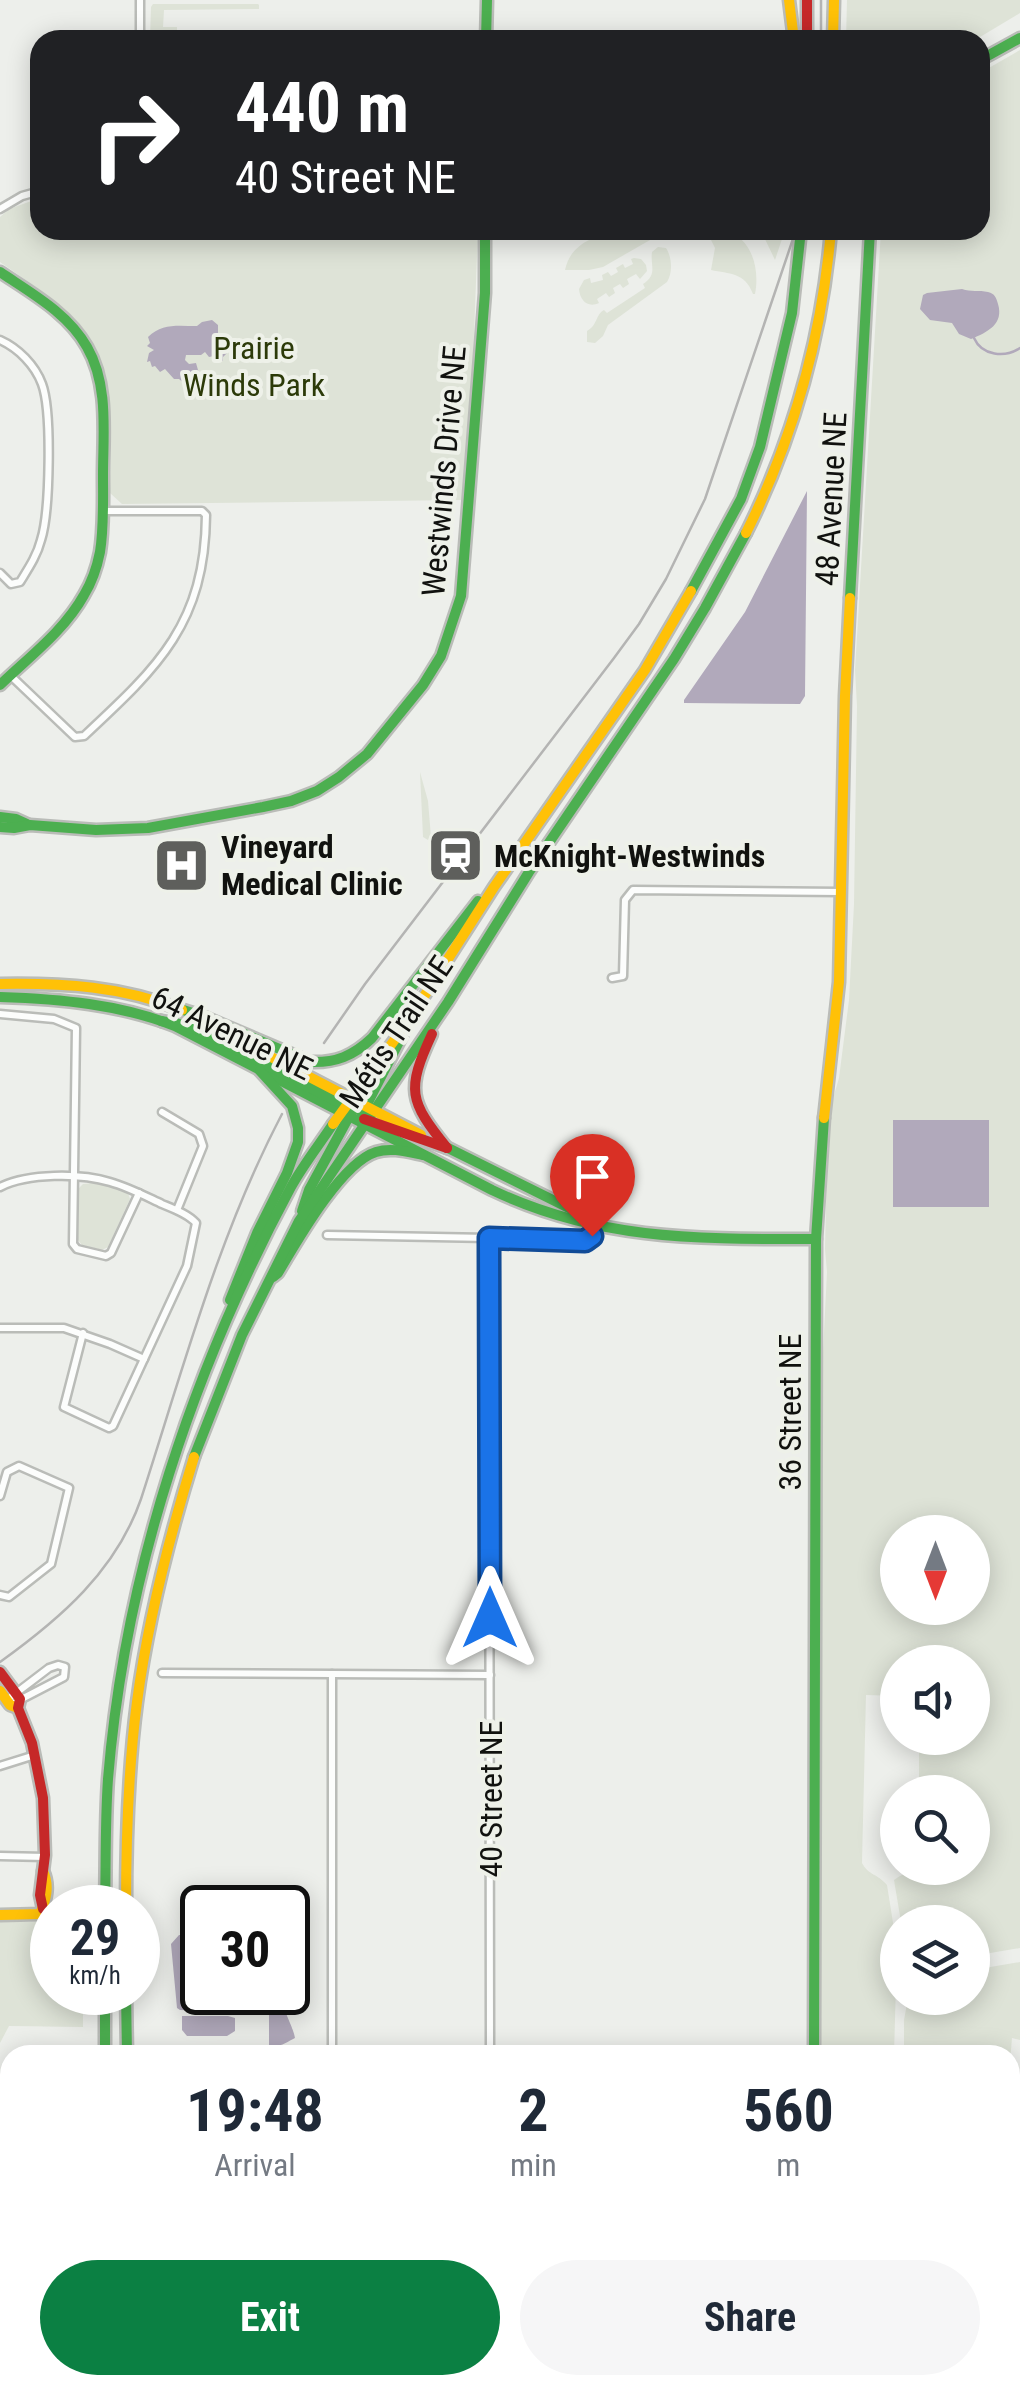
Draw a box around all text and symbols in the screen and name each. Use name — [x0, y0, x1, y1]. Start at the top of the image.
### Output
text: 440 m — [235, 67, 409, 149]
icon: right — [70, 70, 200, 200]
text: 40 Street NE — [235, 151, 456, 204]
park label: Prairie Winds Park — [183, 329, 326, 404]
street label: Westwinds Drive NE — [414, 344, 474, 598]
street label: 48 Avenue NE — [807, 411, 855, 587]
station icon: McKnight-Westwinds — [425, 826, 485, 886]
place label: Vineyard Medical Clinic — [221, 828, 403, 903]
hospital icon: Vineyard Medical Clinic — [152, 835, 212, 895]
place label: McKnight-Westwinds — [494, 837, 765, 875]
street label: Métis Trail NE — [331, 949, 461, 1115]
street label: 64 Avenue NE — [145, 978, 319, 1088]
pin — [550, 1134, 635, 1237]
icon: arrive — [565, 1149, 620, 1204]
street label: 36 Street NE — [771, 1334, 809, 1491]
north arrow — [880, 1515, 990, 1625]
map controls — [880, 1515, 990, 2015]
position arrow — [438, 1566, 542, 1670]
button: sound — [880, 1645, 990, 1755]
street label: 40 Street NE — [472, 1721, 510, 1878]
button: search — [880, 1775, 990, 1885]
speed limit sign: 30 — [180, 1885, 310, 2015]
button: layers — [880, 1905, 990, 2015]
text: 29 — [70, 1909, 120, 1967]
text: km/h — [69, 1961, 121, 1990]
text: 19:48 — [186, 2075, 324, 2146]
text: 2 — [518, 2075, 549, 2146]
text: 560 — [743, 2075, 834, 2146]
text: Arrival — [214, 2146, 296, 2184]
text: min — [510, 2146, 557, 2184]
text: m — [776, 2146, 800, 2184]
button: Exit — [40, 2260, 500, 2375]
button: Share — [520, 2260, 980, 2375]

